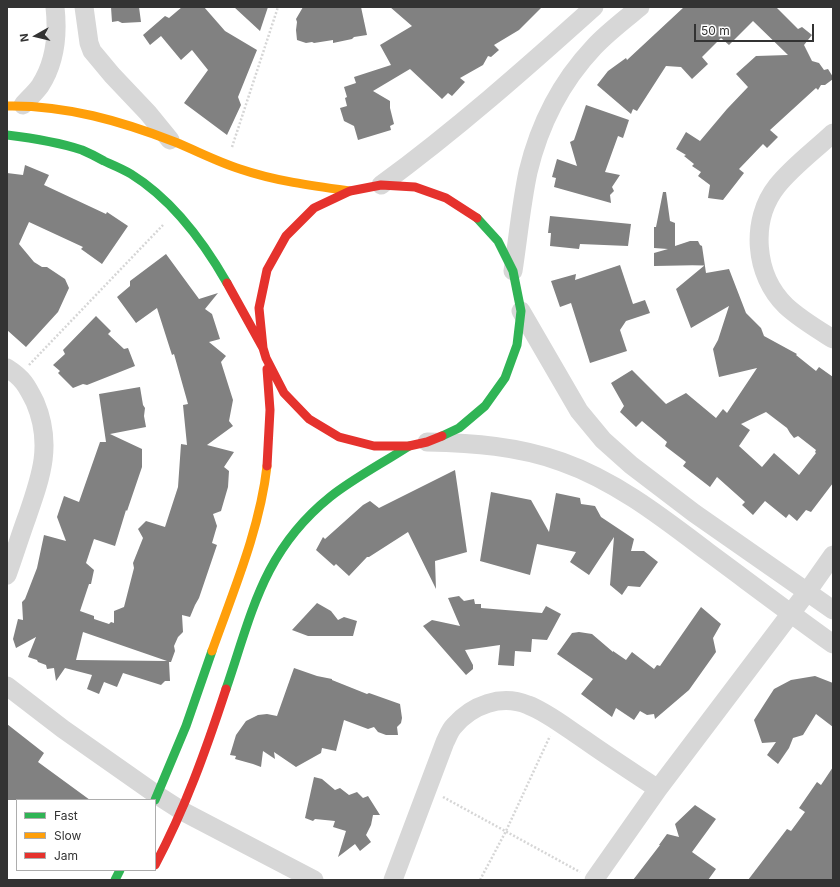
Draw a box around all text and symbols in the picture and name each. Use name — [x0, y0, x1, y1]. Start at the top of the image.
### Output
north arrow — [16, 16, 56, 56]
scale bar — [696, 16, 816, 42]
text: 50 m — [701, 23, 730, 38]
text: N — [17, 33, 32, 43]
legend — [16, 799, 156, 871]
text: Fast — [54, 808, 78, 823]
text: Slow — [54, 828, 81, 843]
text: Jam — [54, 848, 78, 863]

